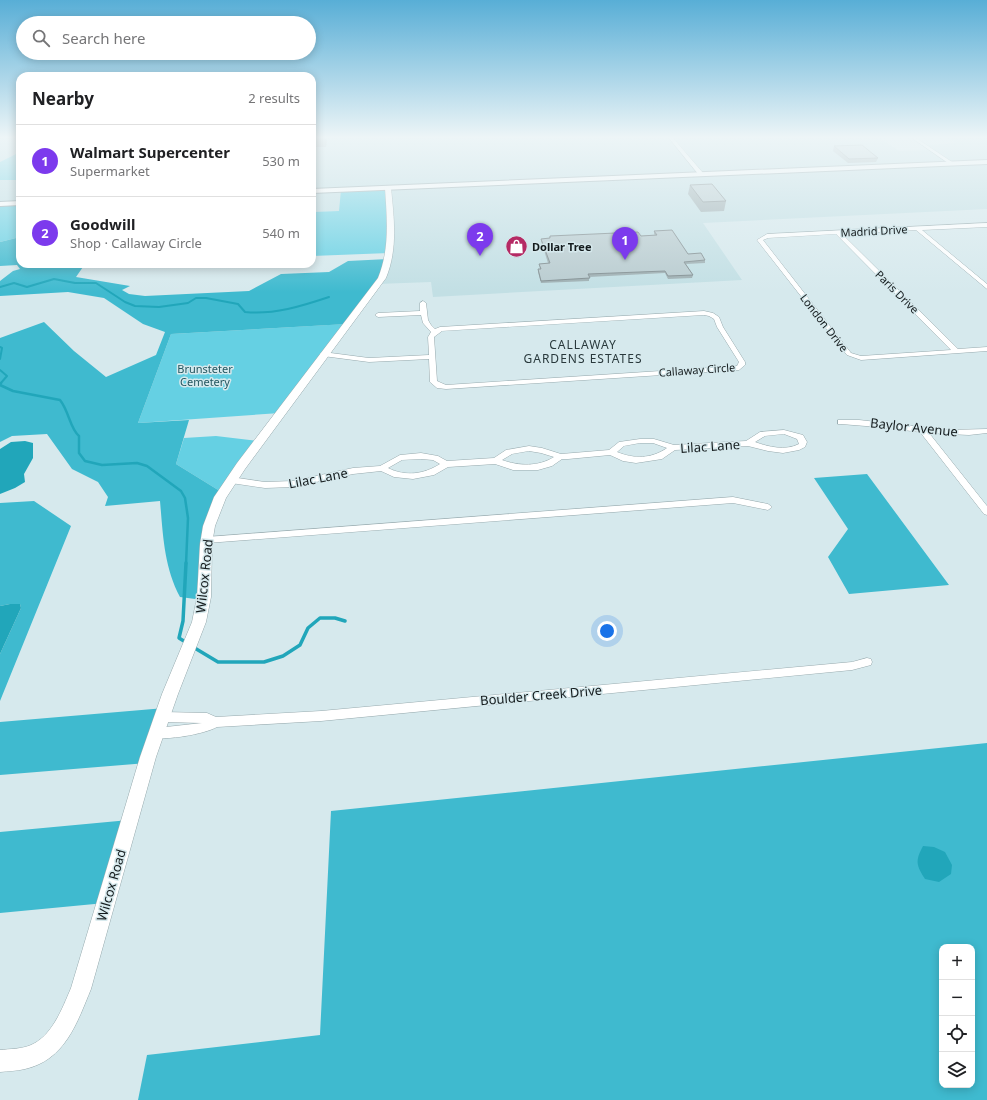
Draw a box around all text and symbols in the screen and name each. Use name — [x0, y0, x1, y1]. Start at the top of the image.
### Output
search box — [16, 16, 316, 60]
icon: search — [30, 27, 52, 49]
text: Search here — [62, 28, 145, 48]
text: Nearby — [32, 87, 94, 110]
text: 2 results — [248, 89, 300, 107]
text: Walmart Supercenter — [70, 142, 230, 162]
text: 1 — [41, 152, 49, 170]
text: 530 m — [262, 152, 300, 170]
text: Supermarket — [70, 162, 150, 180]
text: Goodwill — [70, 214, 135, 234]
street label: Madrid Drive — [840, 221, 908, 240]
pin: 2 — [467, 223, 493, 256]
text: 2 — [41, 224, 49, 242]
text: 540 m — [262, 224, 300, 242]
pin: 1 — [612, 227, 638, 260]
text: Shop · Callaway Circle — [70, 234, 202, 252]
shop icon: Dollar Tree — [503, 234, 529, 260]
place label: Dollar Tree — [532, 239, 592, 254]
street label: Paris Drive — [872, 267, 922, 317]
street label: London Drive — [797, 291, 852, 355]
district label: CALLAWAY GARDENS ESTATES — [524, 336, 642, 367]
street label: Callaway Circle — [658, 359, 736, 380]
park label: Brunsteter Cemetery — [177, 361, 233, 389]
street label: Baylor Avenue — [869, 413, 959, 441]
street label: Lilac Lane — [679, 435, 741, 457]
street label: Lilac Lane — [287, 463, 349, 493]
street label: Wilcox Road — [191, 538, 217, 614]
your location — [597, 621, 617, 641]
street label: Boulder Creek Drive — [479, 681, 603, 709]
street label: Wilcox Road — [92, 847, 130, 923]
map controls — [939, 944, 975, 1088]
button: + — [939, 944, 975, 980]
button: − — [939, 980, 975, 1016]
button: locate — [939, 1016, 975, 1052]
button: layers — [939, 1052, 975, 1088]

